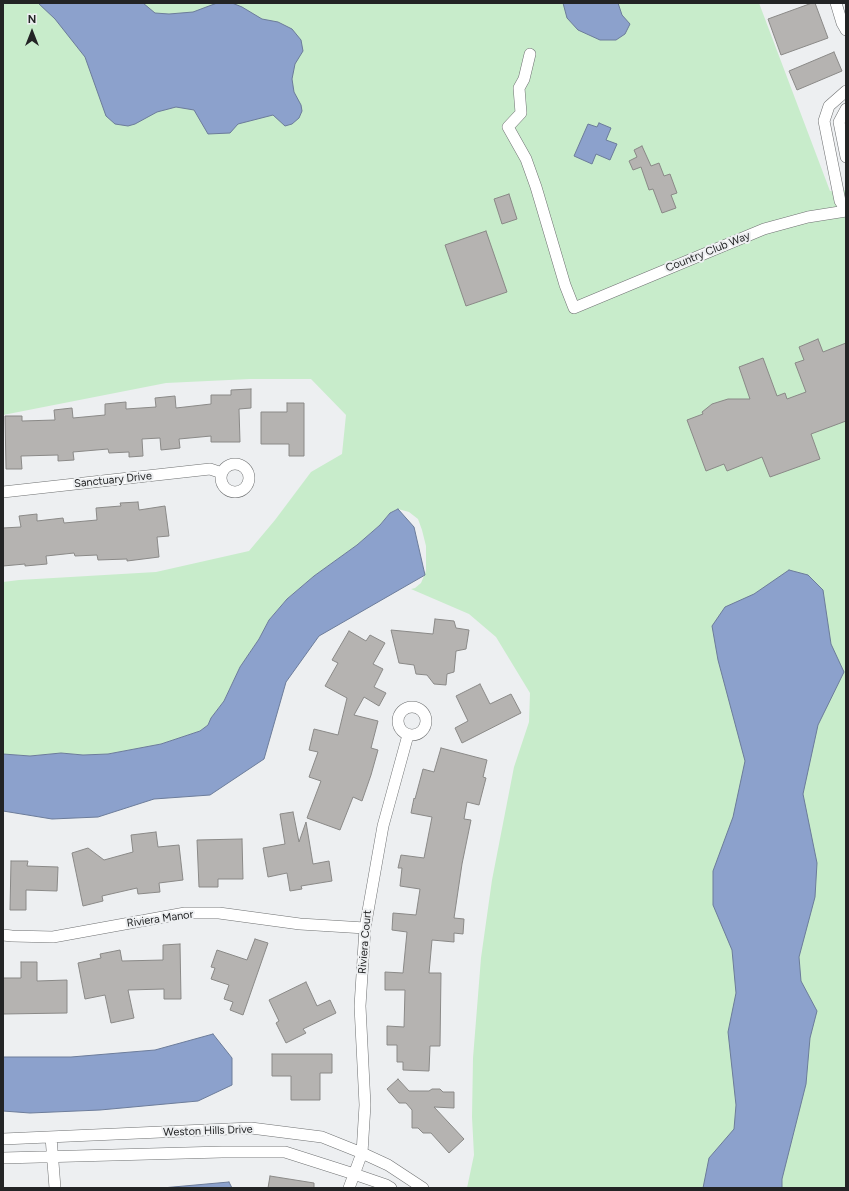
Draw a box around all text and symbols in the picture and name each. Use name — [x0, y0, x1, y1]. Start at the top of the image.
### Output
north arrow — [12, 12, 52, 52]
text: N — [28, 13, 36, 26]
street label: Country Club Way — [664, 229, 752, 275]
street label: Sanctuary Drive — [74, 469, 152, 491]
street label: Riviera Manor — [126, 908, 194, 930]
street label: Riviera Court — [356, 910, 374, 974]
street label: Weston Hills Drive — [163, 1123, 253, 1139]

